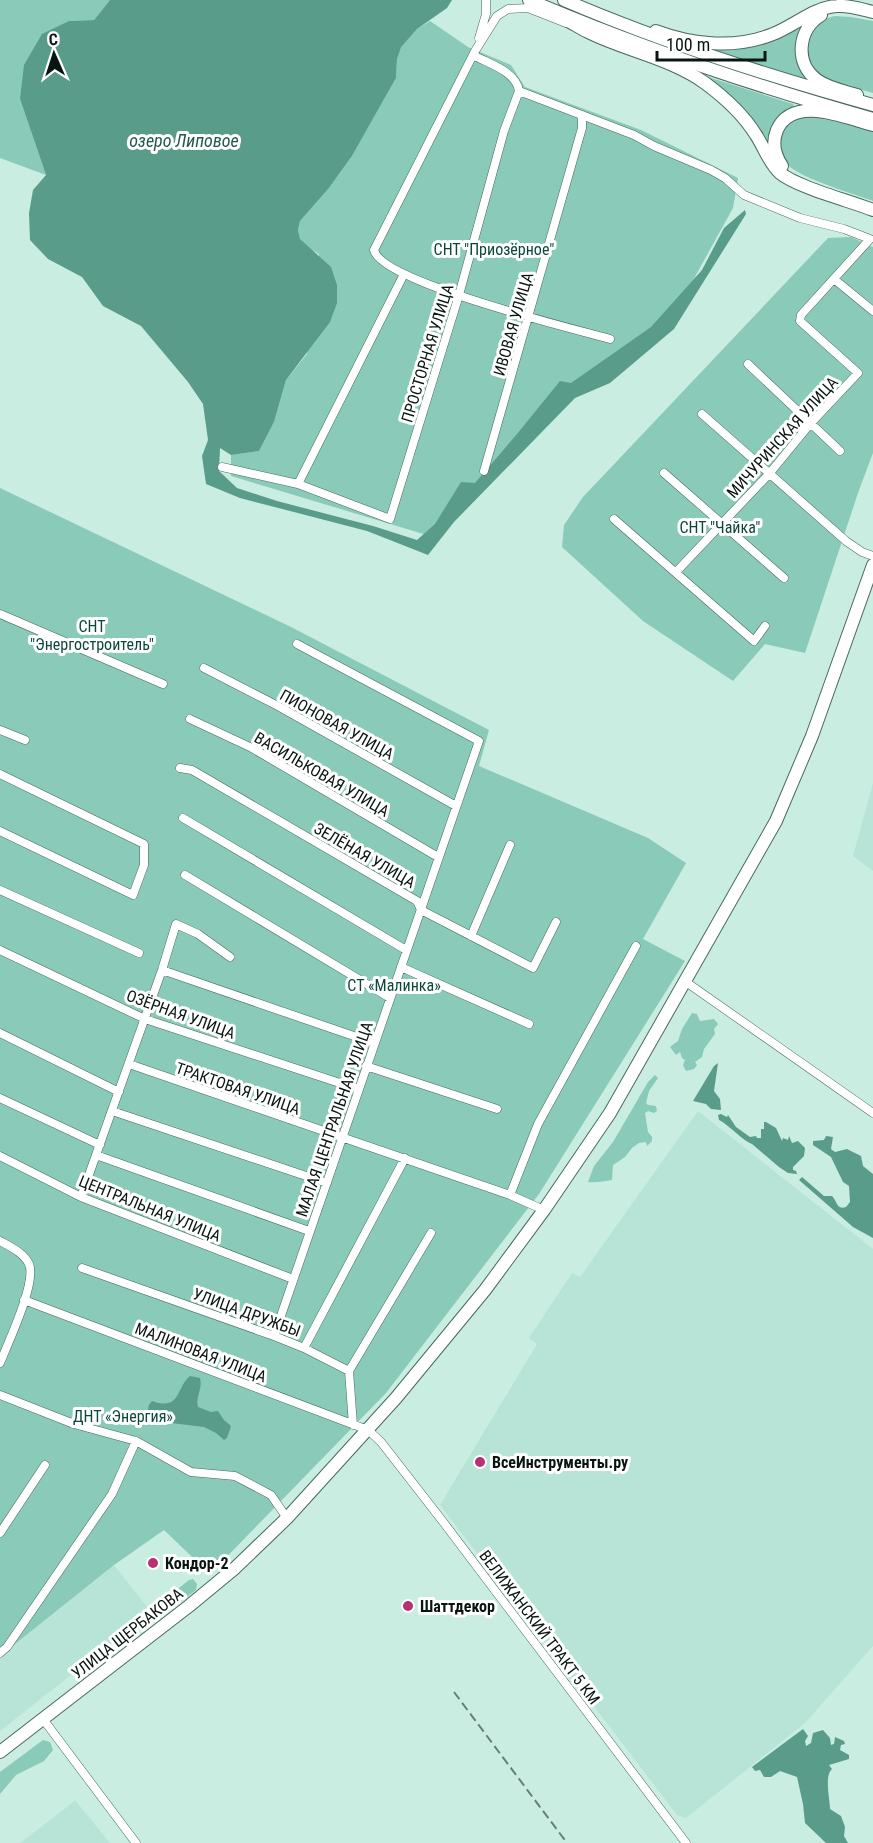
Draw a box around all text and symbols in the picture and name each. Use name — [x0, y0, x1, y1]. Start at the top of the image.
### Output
north arrow — [24, 24, 84, 84]
scale bar — [657, 24, 765, 62]
text: С — [48, 30, 58, 49]
text: 100 m — [666, 34, 710, 55]
water label: озеро Липовое — [129, 130, 239, 151]
park label: СНТ "Приозёрное" — [434, 240, 554, 259]
street label: ИВОВАЯ УЛИЦА — [490, 270, 537, 378]
street label: ПРОСТОРНАЯ УЛИЦА — [397, 282, 458, 425]
street label: МИЧУРИНСКАЯ УЛИЦА — [723, 373, 842, 502]
park label: СНТ "Чайка" — [680, 518, 760, 537]
park label: СНТ "Энергостроитель" — [30, 617, 154, 654]
street label: ПИОНОВАЯ УЛИЦА — [276, 685, 397, 764]
street label: ВАСИЛЬКОВАЯ УЛИЦА — [251, 728, 392, 821]
street label: ЗЕЛЁНАЯ УЛИЦА — [311, 819, 419, 892]
park label: CТ «Малинка» — [347, 976, 441, 995]
street label: ОЗЁРНАЯ УЛИЦА — [124, 986, 238, 1043]
street label: МАЛАЯ ЦЕНТРАЛЬНАЯ УЛИЦА — [292, 1019, 377, 1219]
street label: ТРАКТОВАЯ УЛИЦА — [173, 1058, 303, 1119]
street label: ЦЕНТРАЛЬНАЯ УЛИЦА — [76, 1171, 224, 1246]
street label: УЛИЦА ДРУЖБЫ — [190, 1284, 303, 1341]
street label: МАЛИНОВАЯ УЛИЦА — [132, 1319, 269, 1386]
park label: ДНТ «Энергия» — [73, 1407, 173, 1426]
place label: ВсеИнструменты.ру — [492, 1453, 628, 1472]
marker: ВсеИнструменты.ру — [473, 1455, 487, 1469]
street label: ВЕЛИЖАНСКИЙ ТРАКТ 5 КМ — [475, 1546, 604, 1708]
place label: Кондор-2 — [165, 1554, 229, 1573]
marker: Кондор-2 — [146, 1556, 160, 1570]
street label: УЛИЦА ЩЕРБАКОВА — [68, 1584, 187, 1683]
place label: Шаттдекор — [420, 1597, 495, 1616]
marker: Шаттдекор — [401, 1599, 415, 1613]

